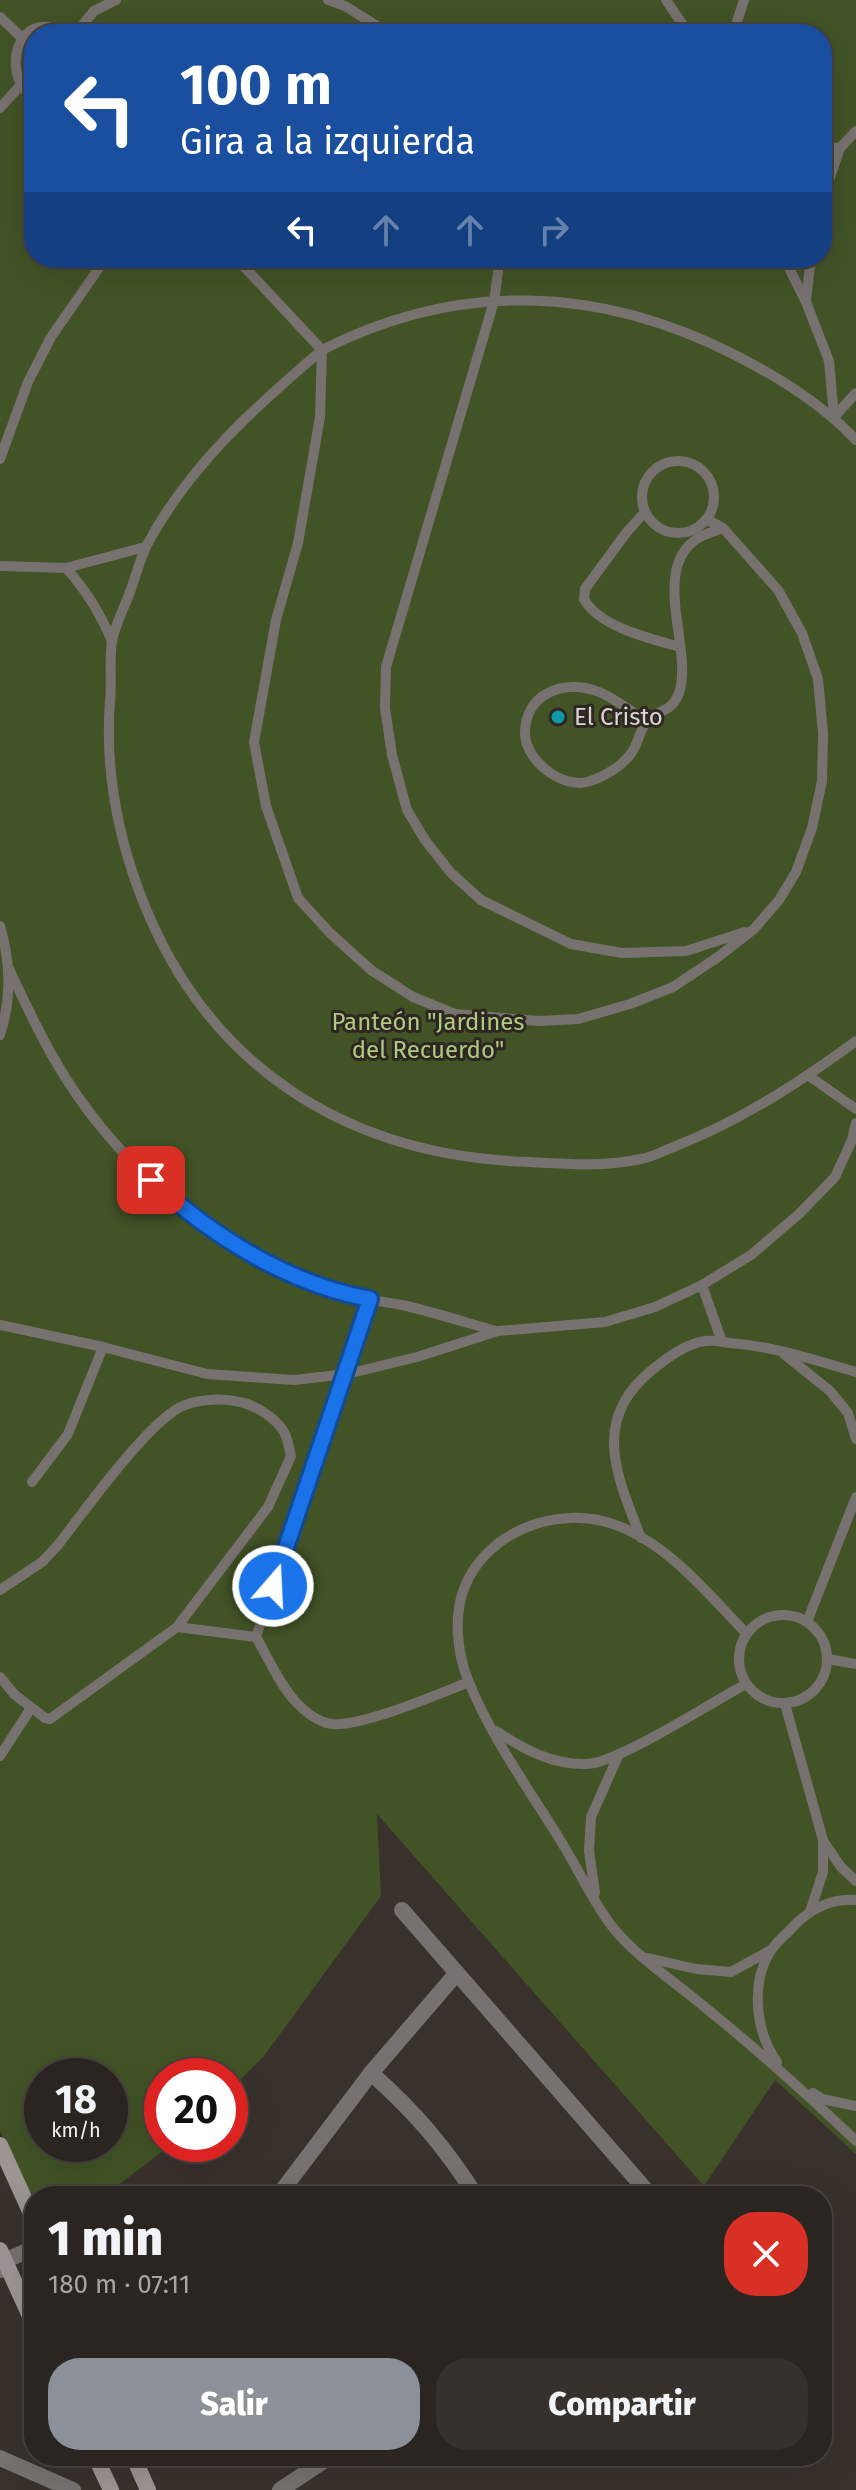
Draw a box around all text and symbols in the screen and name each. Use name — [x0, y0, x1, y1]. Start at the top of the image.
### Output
text: 100 m — [180, 52, 332, 119]
icon: left — [48, 56, 152, 160]
text: Gira a la izquierda — [180, 120, 475, 164]
icon: left — [280, 208, 324, 252]
icon: ahead — [364, 208, 408, 252]
icon: ahead — [448, 208, 492, 252]
icon: right — [532, 208, 576, 252]
place label: El Cristo — [574, 703, 663, 731]
marker: El Cristo — [549, 708, 567, 726]
park label: Panteón "Jardines del Recuerdo" — [331, 1008, 525, 1064]
pin — [117, 1146, 185, 1214]
icon: arrive — [129, 1158, 173, 1202]
position arrow — [231, 1544, 315, 1628]
speed limit sign: 20 — [144, 2058, 248, 2162]
text: 18 — [55, 2076, 97, 2124]
text: km/h — [51, 2118, 101, 2142]
text: 1 min — [48, 2210, 163, 2268]
button: close — [724, 2212, 808, 2296]
text: 180 m · 07:11 — [48, 2269, 190, 2300]
button: Salir — [48, 2358, 420, 2450]
button: Compartir — [436, 2358, 808, 2450]

